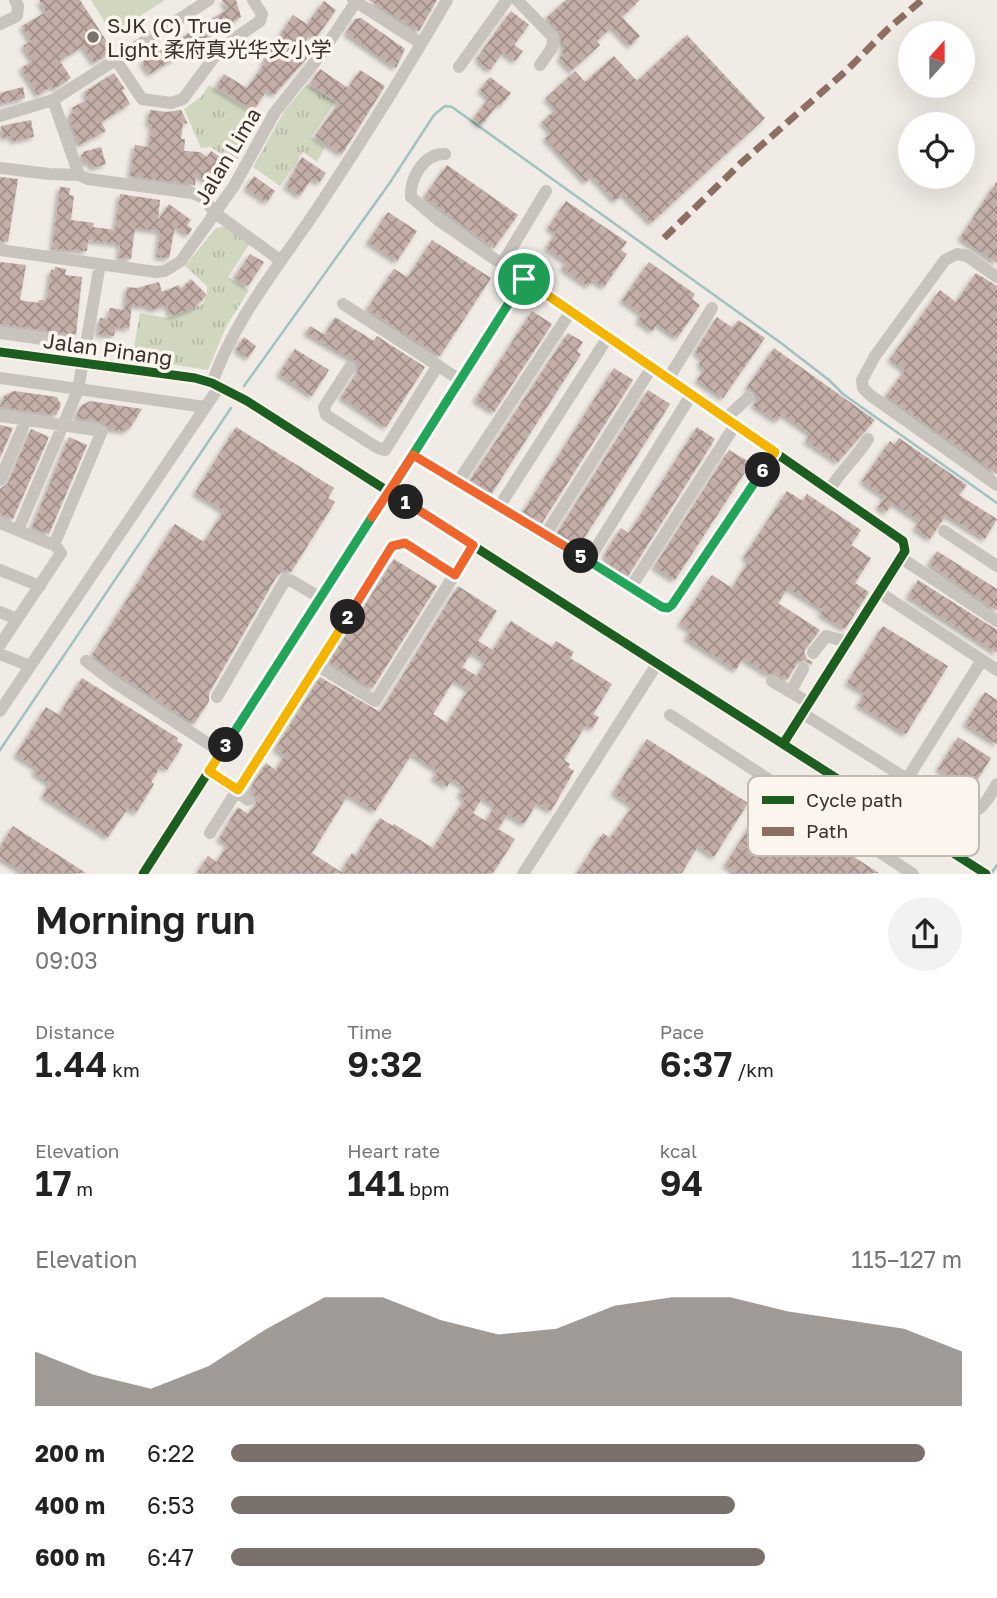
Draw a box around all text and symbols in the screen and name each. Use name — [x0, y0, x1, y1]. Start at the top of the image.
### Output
place label: SJK (C) True Light 柔府真光华文小学 — [107, 12, 332, 62]
north arrow — [898, 21, 975, 98]
map controls — [898, 21, 975, 189]
marker: SJK (C) True Light 柔府真光华文小学 — [85, 29, 101, 45]
street label: Jalan Lima — [188, 103, 266, 209]
button: locate — [898, 112, 975, 189]
pin — [494, 249, 554, 309]
icon: arrive — [505, 260, 543, 298]
street label: Jalan Pinang — [42, 327, 174, 371]
pin: 6 — [746, 452, 780, 488]
text: 6 — [756, 458, 769, 481]
pin: 1 — [388, 484, 424, 520]
text: 1 — [401, 490, 410, 513]
pin: 5 — [564, 538, 598, 574]
text: 5 — [575, 544, 586, 567]
pin: 2 — [330, 600, 366, 634]
text: 2 — [342, 605, 353, 628]
pin: 3 — [208, 728, 244, 762]
text: 3 — [220, 733, 231, 756]
legend — [748, 776, 979, 856]
text: Cycle path — [806, 788, 903, 811]
text: Path — [806, 819, 848, 842]
text: Morning run — [35, 897, 256, 942]
button: share — [888, 897, 962, 971]
text: 09:03 — [35, 946, 98, 974]
text: Distance — [35, 1020, 115, 1043]
text: Time — [347, 1020, 392, 1043]
text: Pace — [660, 1020, 704, 1043]
text: 1.44 — [35, 1043, 107, 1085]
text: 9:32 — [347, 1043, 422, 1085]
text: 6:37 — [660, 1043, 732, 1085]
text: km — [107, 1058, 140, 1081]
text: /km — [732, 1058, 774, 1081]
text: Elevation — [35, 1139, 120, 1162]
text: Heart rate — [347, 1139, 440, 1162]
text: kcal — [660, 1139, 697, 1162]
text: 17 — [35, 1162, 72, 1204]
text: 141 — [347, 1162, 405, 1204]
text: 94 — [660, 1162, 703, 1204]
text: m — [72, 1177, 93, 1200]
text: bpm — [405, 1177, 450, 1200]
text: Elevation — [35, 1245, 137, 1273]
text: 115–127 m — [851, 1245, 962, 1273]
text: 200 m — [35, 1439, 105, 1467]
text: 6:22 — [147, 1439, 195, 1467]
text: 400 m — [35, 1491, 105, 1519]
text: 6:53 — [147, 1491, 195, 1519]
text: 600 m — [35, 1543, 105, 1571]
text: 6:47 — [147, 1543, 194, 1571]

